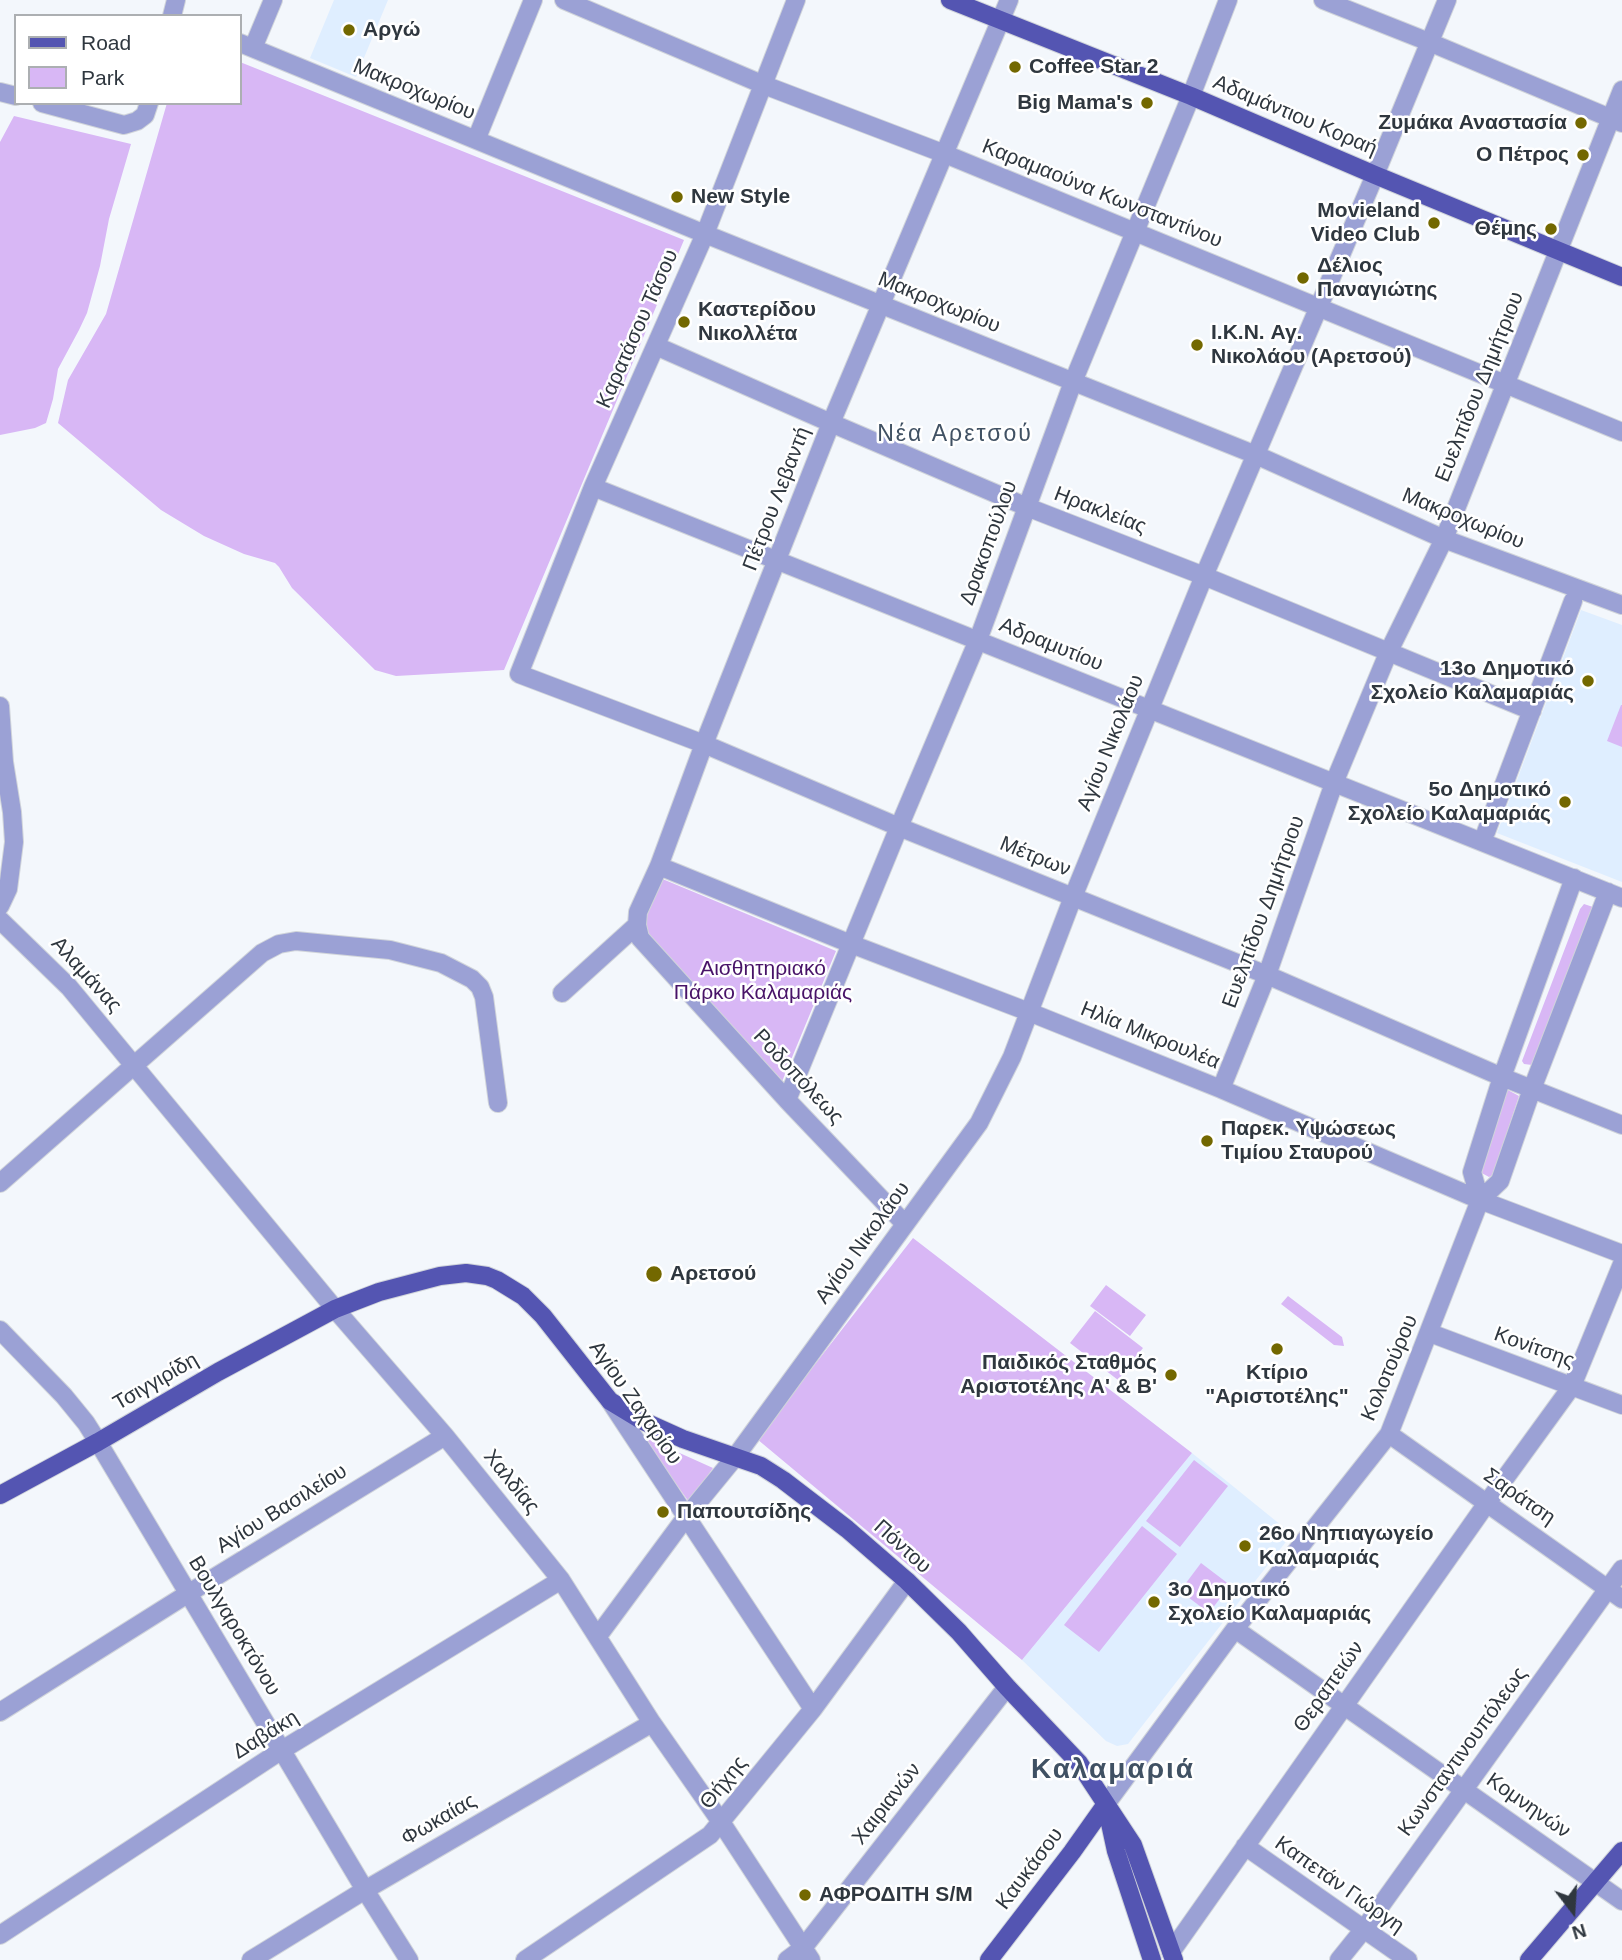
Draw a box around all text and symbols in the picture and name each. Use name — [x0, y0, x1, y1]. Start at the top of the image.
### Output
legend — [14, 14, 242, 105]
place label: Αργώ — [363, 17, 421, 43]
marker: Αργώ — [341, 22, 357, 38]
text: Road — [81, 31, 131, 54]
street label: Μακροχωρίου — [349, 54, 479, 126]
place label: Coffee Star 2 — [1029, 54, 1159, 80]
marker: Coffee Star 2 — [1007, 59, 1023, 75]
text: Park — [81, 66, 124, 89]
street label: Αδαμάντιου Κοραή — [1209, 70, 1381, 162]
place label: Big Mama's — [1017, 90, 1133, 116]
marker: Big Mama's — [1139, 95, 1155, 111]
place label: Ζυμάκα Αναστασία — [1378, 110, 1567, 136]
marker: Ζυμάκα Αναστασία — [1573, 115, 1589, 131]
street label: Καραμαούνα Κωνσταντίνου — [978, 134, 1226, 254]
place label: Ο Πέτρος — [1476, 142, 1569, 168]
marker: Ο Πέτρος — [1575, 147, 1591, 163]
place label: New Style — [691, 184, 790, 210]
marker: New Style — [669, 189, 685, 205]
place label: Movieland Video Club — [1311, 198, 1420, 248]
marker: Movieland Video Club — [1426, 215, 1442, 231]
place label: Θέμης — [1475, 216, 1537, 242]
marker: Θέμης — [1543, 221, 1559, 237]
street label: Καρατάσου Τάσου — [592, 246, 684, 412]
place label: Δέλιος Παναγιώτης — [1317, 253, 1437, 303]
street label: Μακροχωρίου — [874, 267, 1004, 339]
marker: Δέλιος Παναγιώτης — [1295, 270, 1311, 286]
street label: Ευελπίδου Δημήτριου — [1430, 288, 1530, 486]
place label: Καστερίδου Νικολλέτα — [698, 297, 816, 347]
marker: Καστερίδου Νικολλέτα — [676, 314, 692, 330]
place label: Ι.Κ.Ν. Αγ. Νικολάου (Αρετσού) — [1211, 320, 1411, 370]
marker: Ι.Κ.Ν. Αγ. Νικολάου (Αρετσού) — [1189, 337, 1205, 353]
district label: Νέα Αρετσού — [879, 421, 1031, 449]
street label: Πέτρου Λεβαντή — [738, 424, 816, 574]
street label: Δρακοπούλου — [955, 477, 1023, 609]
street label: Ηρακλείας — [1050, 482, 1150, 540]
street label: Μακροχωρίου — [1398, 483, 1528, 555]
street label: Αδραμυτίου — [996, 613, 1106, 677]
place label: 13ο Δημοτικό Σχολείο Καλαμαριάς — [1371, 656, 1574, 706]
street label: Αγίου Νικολάου — [1072, 671, 1150, 815]
marker: 13ο Δημοτικό Σχολείο Καλαμαριάς — [1580, 673, 1596, 689]
place label: 5ο Δημοτικό Σχολείο Καλαμαριάς — [1348, 777, 1551, 827]
marker: 5ο Δημοτικό Σχολείο Καλαμαριάς — [1557, 794, 1573, 810]
street label: Ευελπίδου Δημήτριου — [1217, 812, 1311, 1012]
street label: Μέτρων — [996, 831, 1074, 883]
street label: Αλαμάνας — [45, 932, 127, 1018]
park label: Αισθητηριακό Πάρκο Καλαμαριάς — [674, 956, 852, 1006]
street label: Ηλία Μικρουλέα — [1077, 997, 1223, 1075]
street label: Ροδοπόλεως — [748, 1024, 848, 1130]
place label: Παρεκ. Υψώσεως Τιμίου Σταυρού — [1221, 1116, 1396, 1166]
marker: Παρεκ. Υψώσεως Τιμίου Σταυρού — [1199, 1133, 1215, 1149]
street label: Αγίου Νικολάου — [810, 1177, 916, 1309]
place label: Αρετσού — [670, 1261, 756, 1287]
marker: Αρετσού — [644, 1264, 664, 1284]
street label: Κολοτούρου — [1356, 1311, 1424, 1425]
street label: Κονίτσης — [1491, 1322, 1577, 1374]
street label: Αγίου Ζαχαρίου — [583, 1336, 687, 1470]
marker: Κτίριο "Αριστοτέλης" — [1269, 1341, 1285, 1357]
street label: Τσιγγιρίδη — [109, 1348, 203, 1416]
place label: Παιδικός Σταθμός Αριστοτέλης Α' & Β' — [960, 1350, 1157, 1400]
place label: Κτίριο "Αριστοτέλης" — [1205, 1360, 1349, 1410]
marker: Παιδικός Σταθμός Αριστοτέλης Α' & Β' — [1163, 1367, 1179, 1383]
street label: Χαλδίας — [478, 1445, 544, 1519]
street label: Αγίου Βασιλείου — [212, 1459, 352, 1559]
street label: Σαράτση — [1478, 1463, 1560, 1531]
place label: Παπουτσίδης — [677, 1499, 811, 1525]
marker: Παπουτσίδης — [655, 1504, 671, 1520]
street label: Πόντου — [868, 1515, 936, 1579]
place label: 26ο Νηπιαγωγείο Καλαμαριάς — [1259, 1521, 1434, 1571]
marker: 26ο Νηπιαγωγείο Καλαμαριάς — [1237, 1538, 1253, 1554]
street label: Βουλγαροκτόνου — [182, 1552, 286, 1700]
place label: 3ο Δημοτικό Σχολείο Καλαμαριάς — [1168, 1577, 1371, 1627]
marker: 3ο Δημοτικό Σχολείο Καλαμαριάς — [1146, 1594, 1162, 1610]
street label: Θεραπειών — [1289, 1637, 1369, 1737]
street label: Κωνσταντινουπόλεως — [1393, 1662, 1533, 1842]
street label: Δαβάκη — [229, 1705, 303, 1765]
street label: Θήχης — [695, 1751, 753, 1815]
district label: Καλαμαριά — [1032, 1753, 1194, 1787]
street label: Χαιριανών — [847, 1758, 927, 1850]
street label: Κομνηνών — [1481, 1768, 1575, 1844]
street label: Φωκαίας — [397, 1788, 481, 1852]
street label: Καυκάσου — [991, 1823, 1069, 1915]
street label: Καπετάν Γιώργη — [1269, 1831, 1409, 1939]
north arrow — [1538, 1876, 1608, 1946]
place label: ΑΦΡΟΔΙΤΗ S/M — [819, 1882, 973, 1908]
marker: ΑΦΡΟΔΙΤΗ S/M — [797, 1887, 813, 1903]
text: N — [1570, 1920, 1589, 1944]

